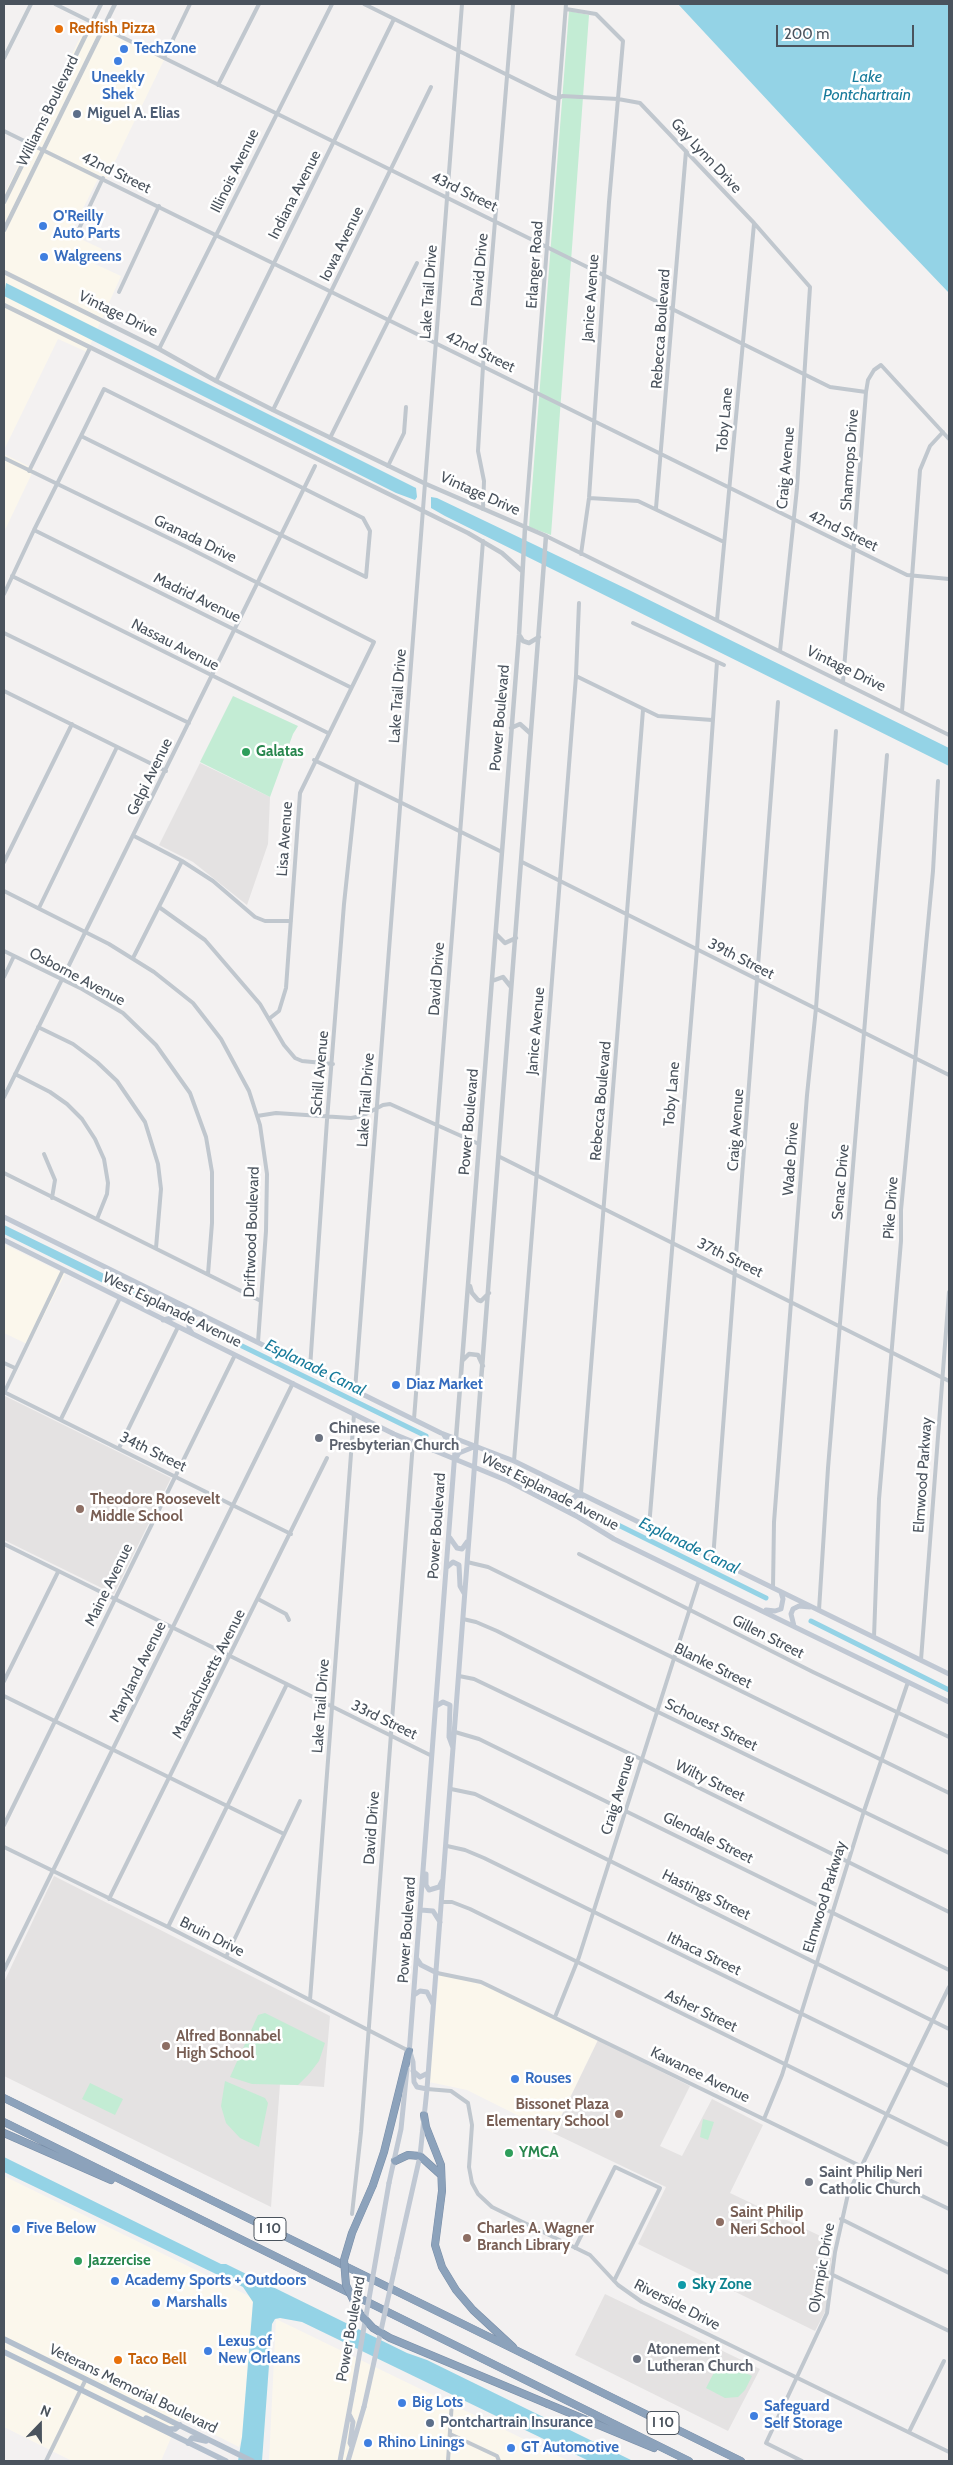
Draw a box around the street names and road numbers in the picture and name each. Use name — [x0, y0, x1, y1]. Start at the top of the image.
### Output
street label: Williams Boulevard — [13, 53, 83, 169]
street label: Gay Lynn Drive — [667, 115, 745, 197]
street label: Illinois Avenue — [207, 126, 263, 216]
street label: 42nd Street — [78, 148, 154, 198]
street label: Indiana Avenue — [265, 148, 325, 242]
street label: 43rd Street — [428, 168, 500, 216]
street label: Iowa Avenue — [316, 204, 368, 284]
street label: Erlanger Road — [523, 221, 547, 309]
street label: David Drive — [468, 233, 492, 307]
street label: Lake Trail Drive — [417, 244, 441, 340]
street label: Janice Avenue — [579, 254, 603, 342]
street label: Rebecca Boulevard — [648, 268, 674, 390]
street label: Vintage Drive — [76, 287, 160, 341]
street label: 42nd Street — [442, 327, 518, 377]
street label: Toby Lane — [713, 387, 737, 453]
street label: Shamrops Drive — [837, 409, 863, 511]
street label: Craig Avenue — [773, 426, 799, 510]
street label: Vintage Drive — [437, 468, 523, 520]
street label: 42nd Street — [805, 506, 881, 556]
street label: Granada Drive — [151, 511, 239, 567]
street label: Madrid Avenue — [150, 569, 244, 627]
street label: Nassau Avenue — [128, 615, 222, 675]
street label: Vintage Drive — [804, 642, 888, 696]
street label: Lake Trail Drive — [386, 648, 410, 744]
street label: Power Boulevard — [486, 664, 514, 772]
street label: Gelpi Avenue — [124, 735, 176, 819]
street label: Lisa Avenue — [273, 801, 297, 877]
street label: 39th Street — [705, 935, 777, 983]
street label: David Drive — [425, 942, 449, 1016]
street label: Osborne Avenue — [26, 944, 128, 1010]
street label: Janice Avenue — [523, 987, 549, 1075]
street label: Schill Avenue — [307, 1030, 333, 1116]
street label: Rebecca Boulevard — [587, 1040, 615, 1162]
street label: Lake Trail Drive — [354, 1052, 378, 1148]
street label: Toby Lane — [660, 1061, 684, 1127]
street label: Power Boulevard — [455, 1068, 483, 1176]
street label: Craig Avenue — [724, 1088, 748, 1172]
street label: Wade Drive — [779, 1122, 803, 1196]
street label: Senac Drive — [829, 1143, 853, 1221]
street label: Driftwood Boulevard — [241, 1166, 263, 1298]
street label: Pike Drive — [880, 1176, 902, 1240]
street label: 37th Street — [694, 1234, 766, 1282]
street label: West Esplanade Avenue — [100, 1269, 244, 1351]
street label: Elmwood Parkway — [910, 1416, 936, 1534]
street label: 34th Street — [117, 1428, 189, 1476]
street label: West Esplanade Avenue — [478, 1449, 622, 1535]
street label: Power Boulevard — [424, 1472, 450, 1580]
street label: Maine Avenue — [81, 1541, 137, 1629]
street label: Massachusetts Avenue — [169, 1606, 249, 1742]
street label: Gillen Street — [729, 1611, 807, 1663]
street label: Maryland Avenue — [106, 1619, 170, 1725]
street label: Blanke Street — [671, 1640, 755, 1692]
street label: Lake Trail Drive — [309, 1658, 333, 1754]
street label: Schouest Street — [662, 1695, 760, 1755]
street label: 33rd Street — [348, 1696, 420, 1744]
street label: Craig Avenue — [597, 1753, 639, 1837]
street label: Wilty Street — [672, 1756, 748, 1806]
street label: David Drive — [360, 1791, 384, 1865]
street label: Glendale Street — [660, 1808, 756, 1868]
street label: Elmwood Parkway — [799, 1839, 851, 1955]
street label: Hastings Street — [659, 1866, 753, 1924]
street label: Power Boulevard — [394, 1876, 420, 1984]
street label: Bruin Drive — [177, 1913, 247, 1961]
street label: Ithaca Street — [664, 1928, 744, 1980]
street label: Asher Street — [662, 1986, 740, 2036]
street label: Kawanee Avenue — [647, 2043, 753, 2107]
road number: I 10 — [254, 2218, 286, 2240]
street label: Olympic Drive — [805, 2222, 839, 2314]
street label: Power Boulevard — [333, 2275, 369, 2383]
street label: Riverside Drive — [631, 2276, 723, 2334]
street label: Veterans Memorial Boulevard — [46, 2340, 220, 2438]
road number: I 10 — [647, 2412, 679, 2434]

